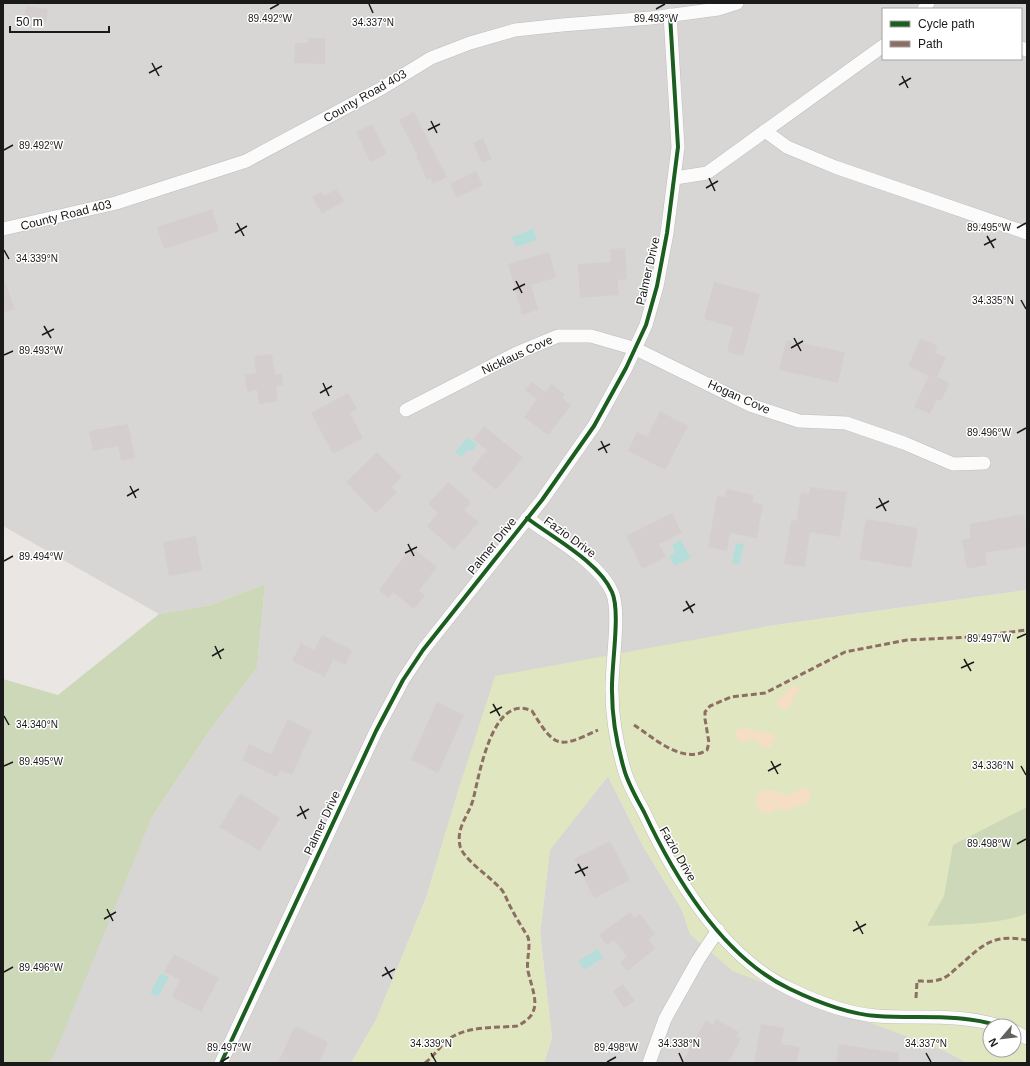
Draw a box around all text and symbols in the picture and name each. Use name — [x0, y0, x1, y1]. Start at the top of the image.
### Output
scale bar — [10, 8, 109, 34]
legend — [882, 8, 1022, 60]
text: 89.492°W — [248, 13, 293, 24]
text: 89.493°W — [634, 13, 679, 24]
text: 50 m — [16, 15, 43, 29]
text: 34.337°N — [352, 17, 394, 28]
text: Cycle path — [918, 17, 975, 31]
text: Path — [918, 37, 943, 51]
street label: County Road 403 — [321, 66, 409, 125]
text: 89.492°W — [19, 140, 64, 151]
street label: County Road 403 — [19, 197, 113, 233]
text: 89.495°W — [967, 222, 1012, 233]
street label: Palmer Drive — [633, 235, 663, 306]
text: 34.339°N — [16, 253, 58, 264]
text: 34.335°N — [972, 295, 1014, 306]
street label: Nicklaus Cove — [479, 332, 555, 378]
text: 89.493°W — [19, 345, 64, 356]
street label: Hogan Cove — [706, 377, 773, 417]
text: 89.496°W — [967, 427, 1012, 438]
street label: Palmer Drive — [465, 514, 519, 577]
street label: Fazio Drive — [541, 514, 599, 561]
text: 89.494°W — [19, 551, 64, 562]
text: 89.497°W — [967, 633, 1012, 644]
text: 34.340°N — [16, 719, 58, 730]
text: 89.495°W — [19, 756, 64, 767]
text: 34.336°N — [972, 760, 1014, 771]
street label: Palmer Drive — [301, 788, 343, 857]
street label: Fazio Drive — [657, 824, 699, 884]
text: 89.498°W — [967, 838, 1012, 849]
text: 89.496°W — [19, 962, 64, 973]
north arrow — [982, 1018, 1022, 1058]
text: N — [986, 1036, 1000, 1049]
text: 34.339°N — [410, 1038, 452, 1049]
text: 34.338°N — [658, 1038, 700, 1049]
text: 34.337°N — [905, 1038, 947, 1049]
text: 89.497°W — [207, 1042, 252, 1053]
text: 89.498°W — [594, 1042, 639, 1053]

